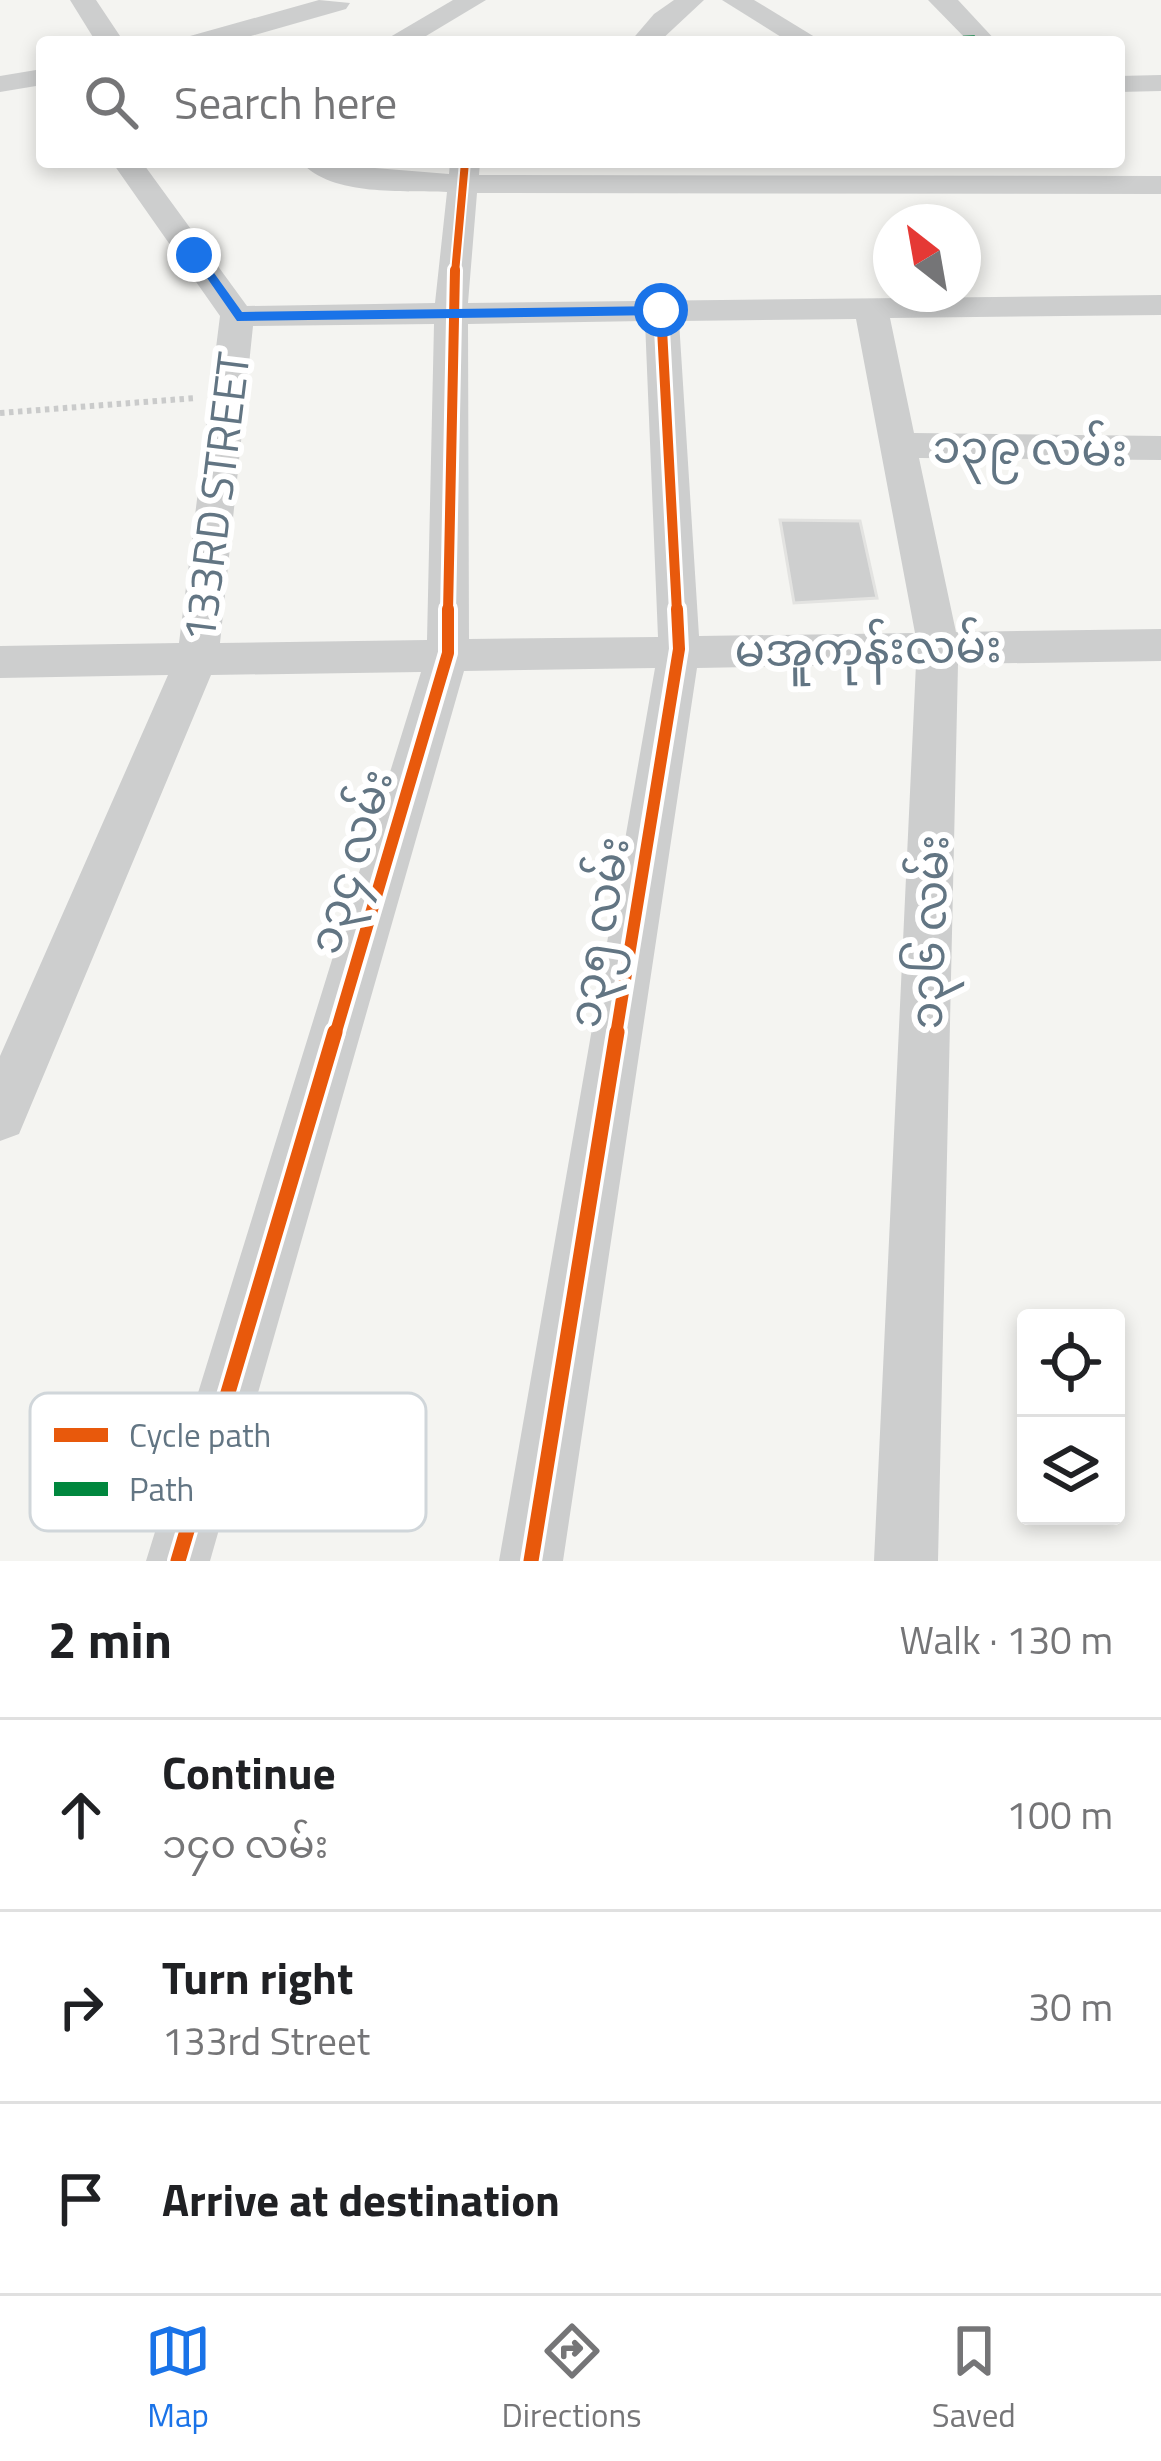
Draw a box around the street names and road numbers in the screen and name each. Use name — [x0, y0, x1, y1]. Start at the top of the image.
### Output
street label: 133RD STREET — [163, 348, 267, 646]
street label: ၁၃၉ လမ်း — [932, 411, 1128, 487]
street label: မအူကုန်းလမ်း — [734, 611, 1002, 687]
street label: ၁၃၄ လမ်း — [289, 760, 413, 963]
street label: ၁၃၅ လမ်း — [548, 831, 650, 1033]
street label: ၁၃၆ လမ်း — [891, 833, 969, 1031]

